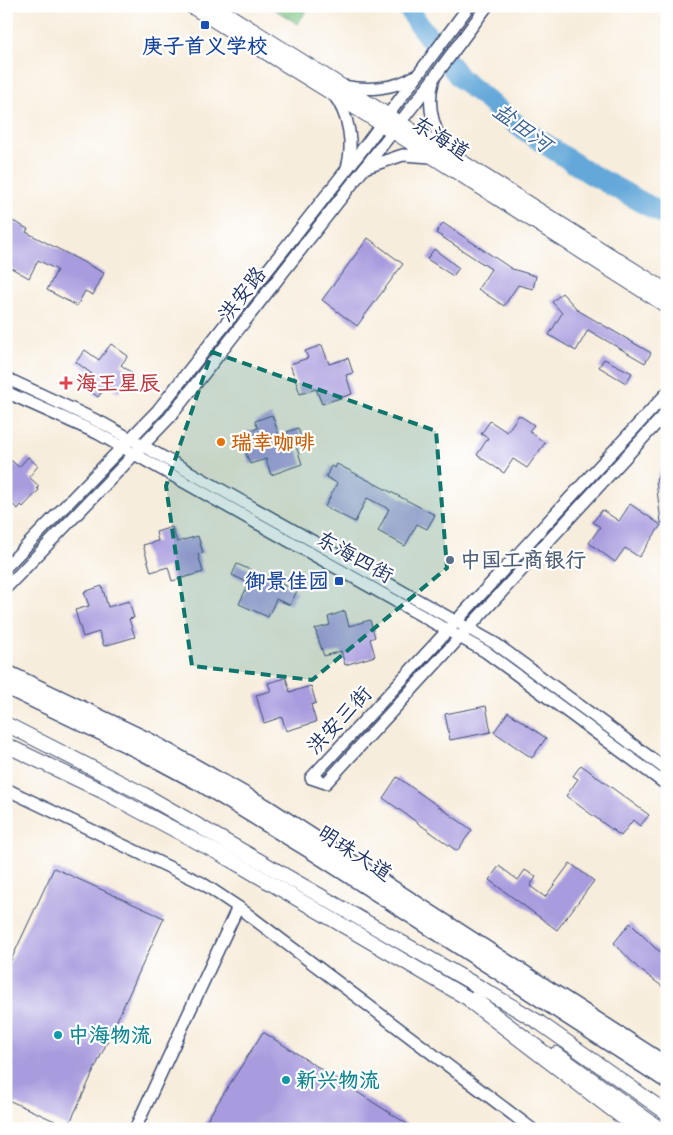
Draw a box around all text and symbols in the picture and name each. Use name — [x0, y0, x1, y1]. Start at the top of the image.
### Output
marker: 庚子首义学校 — [199, 19, 211, 31]
place label: 庚子首义学校 — [142, 33, 268, 58]
water label: 盐田河 — [488, 97, 560, 160]
street label: 东海道 — [408, 110, 475, 165]
street label: 洪安路 — [212, 261, 271, 326]
place label: 海王星辰 — [76, 370, 161, 395]
marker: 海王星辰 — [60, 377, 72, 389]
place label: 瑞幸咖啡 — [231, 429, 315, 454]
marker: 瑞幸咖啡 — [215, 436, 227, 448]
street label: 东海四街 — [312, 525, 398, 588]
place label: 中国工商银行 — [460, 547, 586, 572]
marker: 中国工商银行 — [444, 554, 456, 566]
place label: 御景佳园 — [245, 568, 329, 593]
marker: 御景佳园 — [333, 575, 345, 587]
street label: 洪安三街 — [301, 680, 376, 759]
street label: 明珠大道 — [313, 819, 397, 886]
place label: 中海物流 — [68, 1022, 152, 1047]
marker: 中海物流 — [52, 1029, 64, 1041]
place label: 新兴物流 — [296, 1067, 380, 1092]
marker: 新兴物流 — [280, 1074, 292, 1086]

